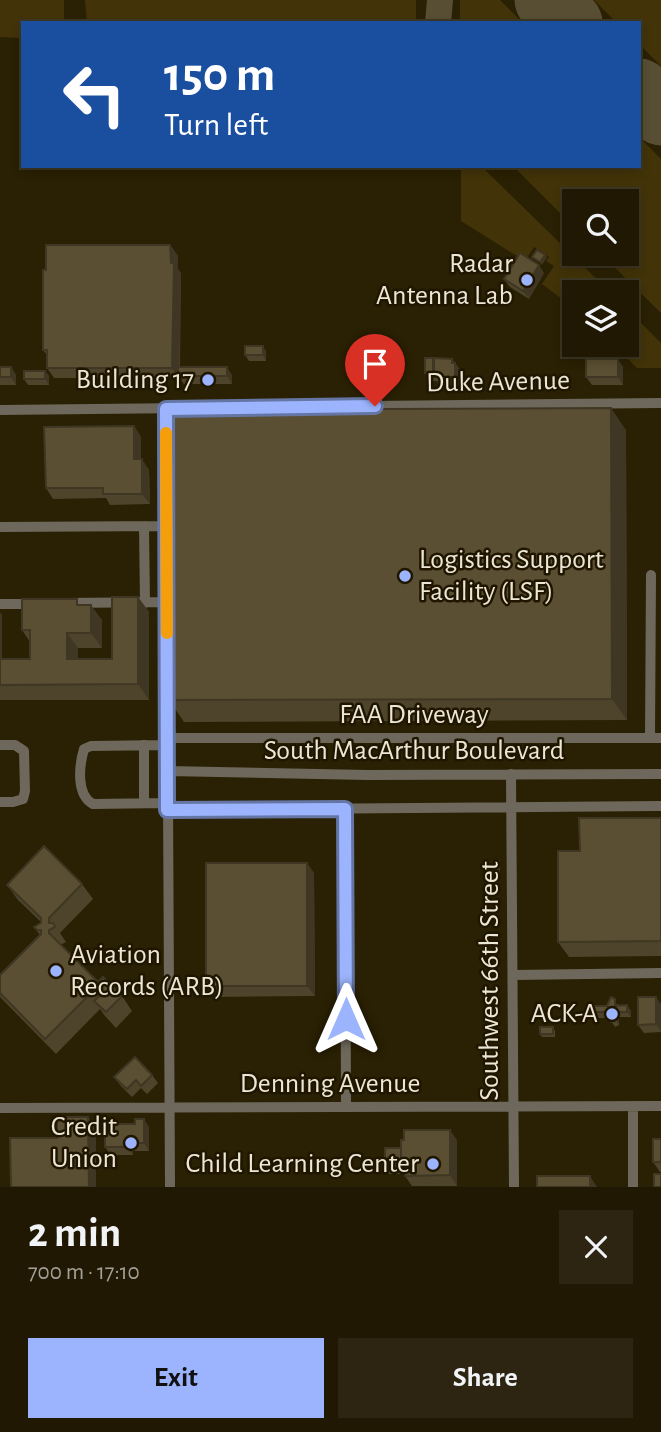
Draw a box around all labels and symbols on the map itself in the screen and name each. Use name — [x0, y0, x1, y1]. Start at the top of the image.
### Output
place label: Radar Antenna Lab — [376, 250, 513, 310]
marker: Radar Antenna Lab — [519, 272, 535, 288]
pin — [345, 334, 405, 406]
place label: Building 17 — [76, 366, 194, 394]
street label: Duke Avenue — [426, 367, 570, 397]
marker: Building 17 — [200, 372, 216, 388]
place label: Logistics Support Facility (LSF) — [419, 546, 604, 606]
marker: Logistics Support Facility (LSF) — [397, 568, 413, 584]
street label: FAA Driveway — [339, 701, 489, 729]
street label: South MacArthur Boulevard — [264, 737, 564, 765]
street label: Southwest 66th Street — [476, 861, 504, 1101]
place label: Aviation Records (ARB) — [70, 941, 224, 1001]
marker: Aviation Records (ARB) — [48, 963, 64, 979]
position arrow — [309, 982, 383, 1056]
place label: ACK-A — [531, 1000, 598, 1028]
marker: ACK-A — [604, 1006, 620, 1022]
street label: Denning Avenue — [240, 1070, 420, 1098]
place label: Credit Union — [51, 1113, 117, 1173]
marker: Credit Union — [123, 1135, 139, 1151]
place label: Child Learning Center — [185, 1150, 419, 1178]
marker: Child Learning Center — [425, 1156, 441, 1172]

